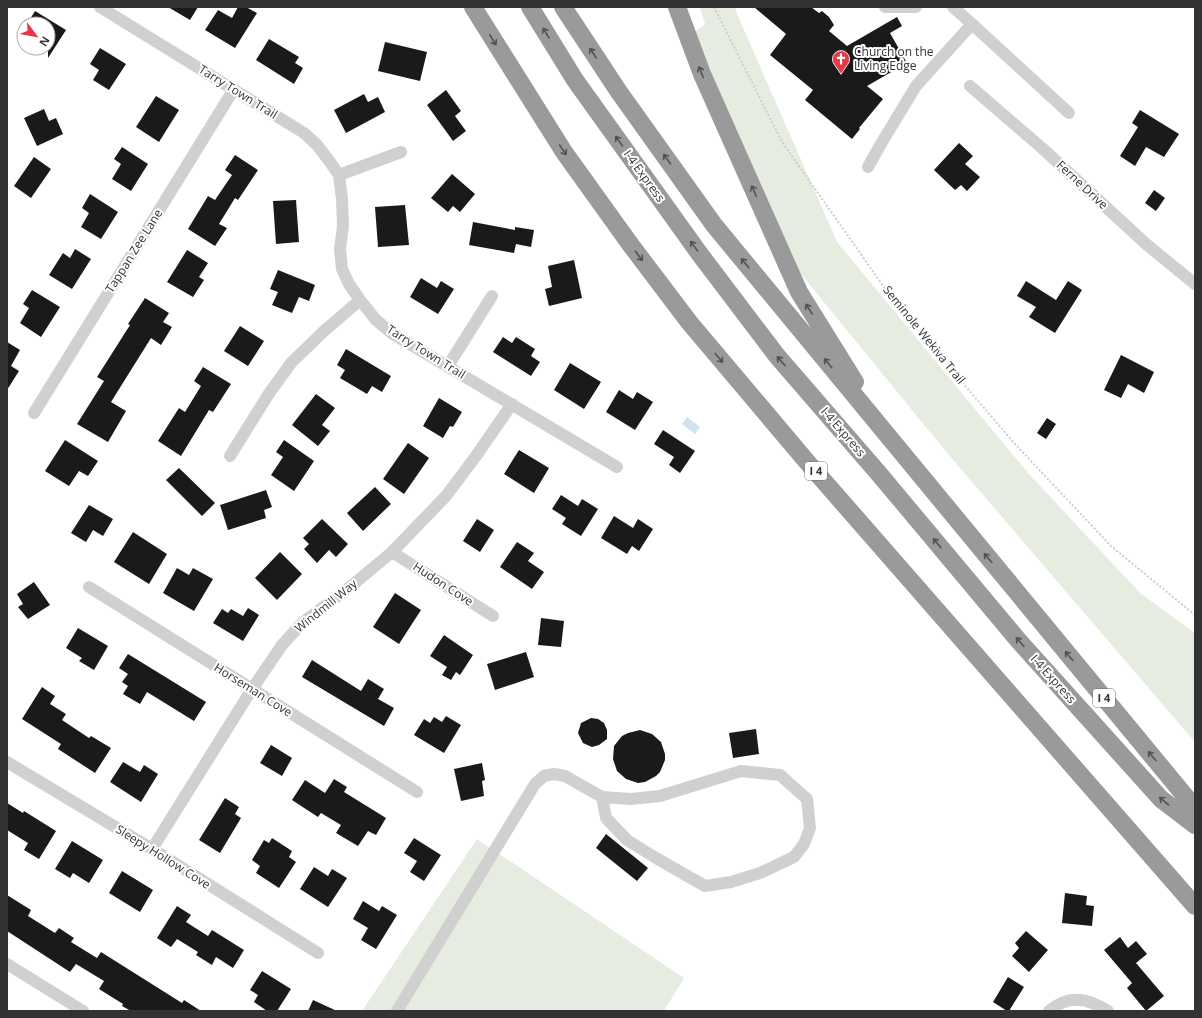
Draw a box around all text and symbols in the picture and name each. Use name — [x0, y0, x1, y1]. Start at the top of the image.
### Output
north arrow — [16, 16, 56, 56]
one-way arrow — [542, 27, 550, 39]
text: N — [36, 34, 54, 49]
one-way arrow — [490, 34, 498, 46]
place label: Church on the Living Edge — [854, 43, 934, 74]
one-way arrow — [589, 48, 597, 59]
church icon: Church on the Living Edge — [831, 49, 851, 74]
street label: Tarry Town Trail — [196, 61, 281, 123]
one-way arrow — [697, 67, 705, 79]
one-way arrow — [615, 135, 623, 146]
one-way arrow — [559, 144, 567, 155]
street label: I-4 Express — [620, 146, 669, 205]
one-way arrow — [663, 154, 671, 165]
street label: Ferne Drive — [1053, 156, 1112, 213]
one-way arrow — [750, 186, 757, 198]
street label: Tappan Zee Lane — [101, 205, 166, 296]
one-way arrow — [690, 241, 698, 252]
one-way arrow — [634, 250, 643, 261]
one-way arrow — [741, 258, 750, 268]
street label: Seminole Wekiva Trail — [879, 282, 969, 387]
one-way arrow — [805, 304, 813, 315]
street label: Tarry Town Trail — [384, 321, 469, 383]
one-way arrow — [715, 352, 724, 363]
one-way arrow — [777, 356, 786, 366]
one-way arrow — [823, 358, 832, 369]
street label: I-4 Express — [817, 403, 870, 460]
road number: I 4 — [805, 462, 827, 480]
one-way arrow — [932, 538, 941, 548]
one-way arrow — [984, 553, 993, 563]
street label: Hudon Cove — [410, 558, 477, 610]
street label: Windmill Way — [291, 575, 361, 636]
one-way arrow — [1016, 637, 1025, 648]
street label: I-4 Express — [1027, 650, 1080, 707]
one-way arrow — [1065, 650, 1074, 661]
street label: Horseman Cove — [211, 659, 296, 721]
road number: I 4 — [1093, 689, 1115, 707]
one-way arrow — [1148, 751, 1157, 761]
one-way arrow — [1159, 796, 1170, 805]
street label: Sleepy Hollow Cove — [113, 821, 214, 893]

